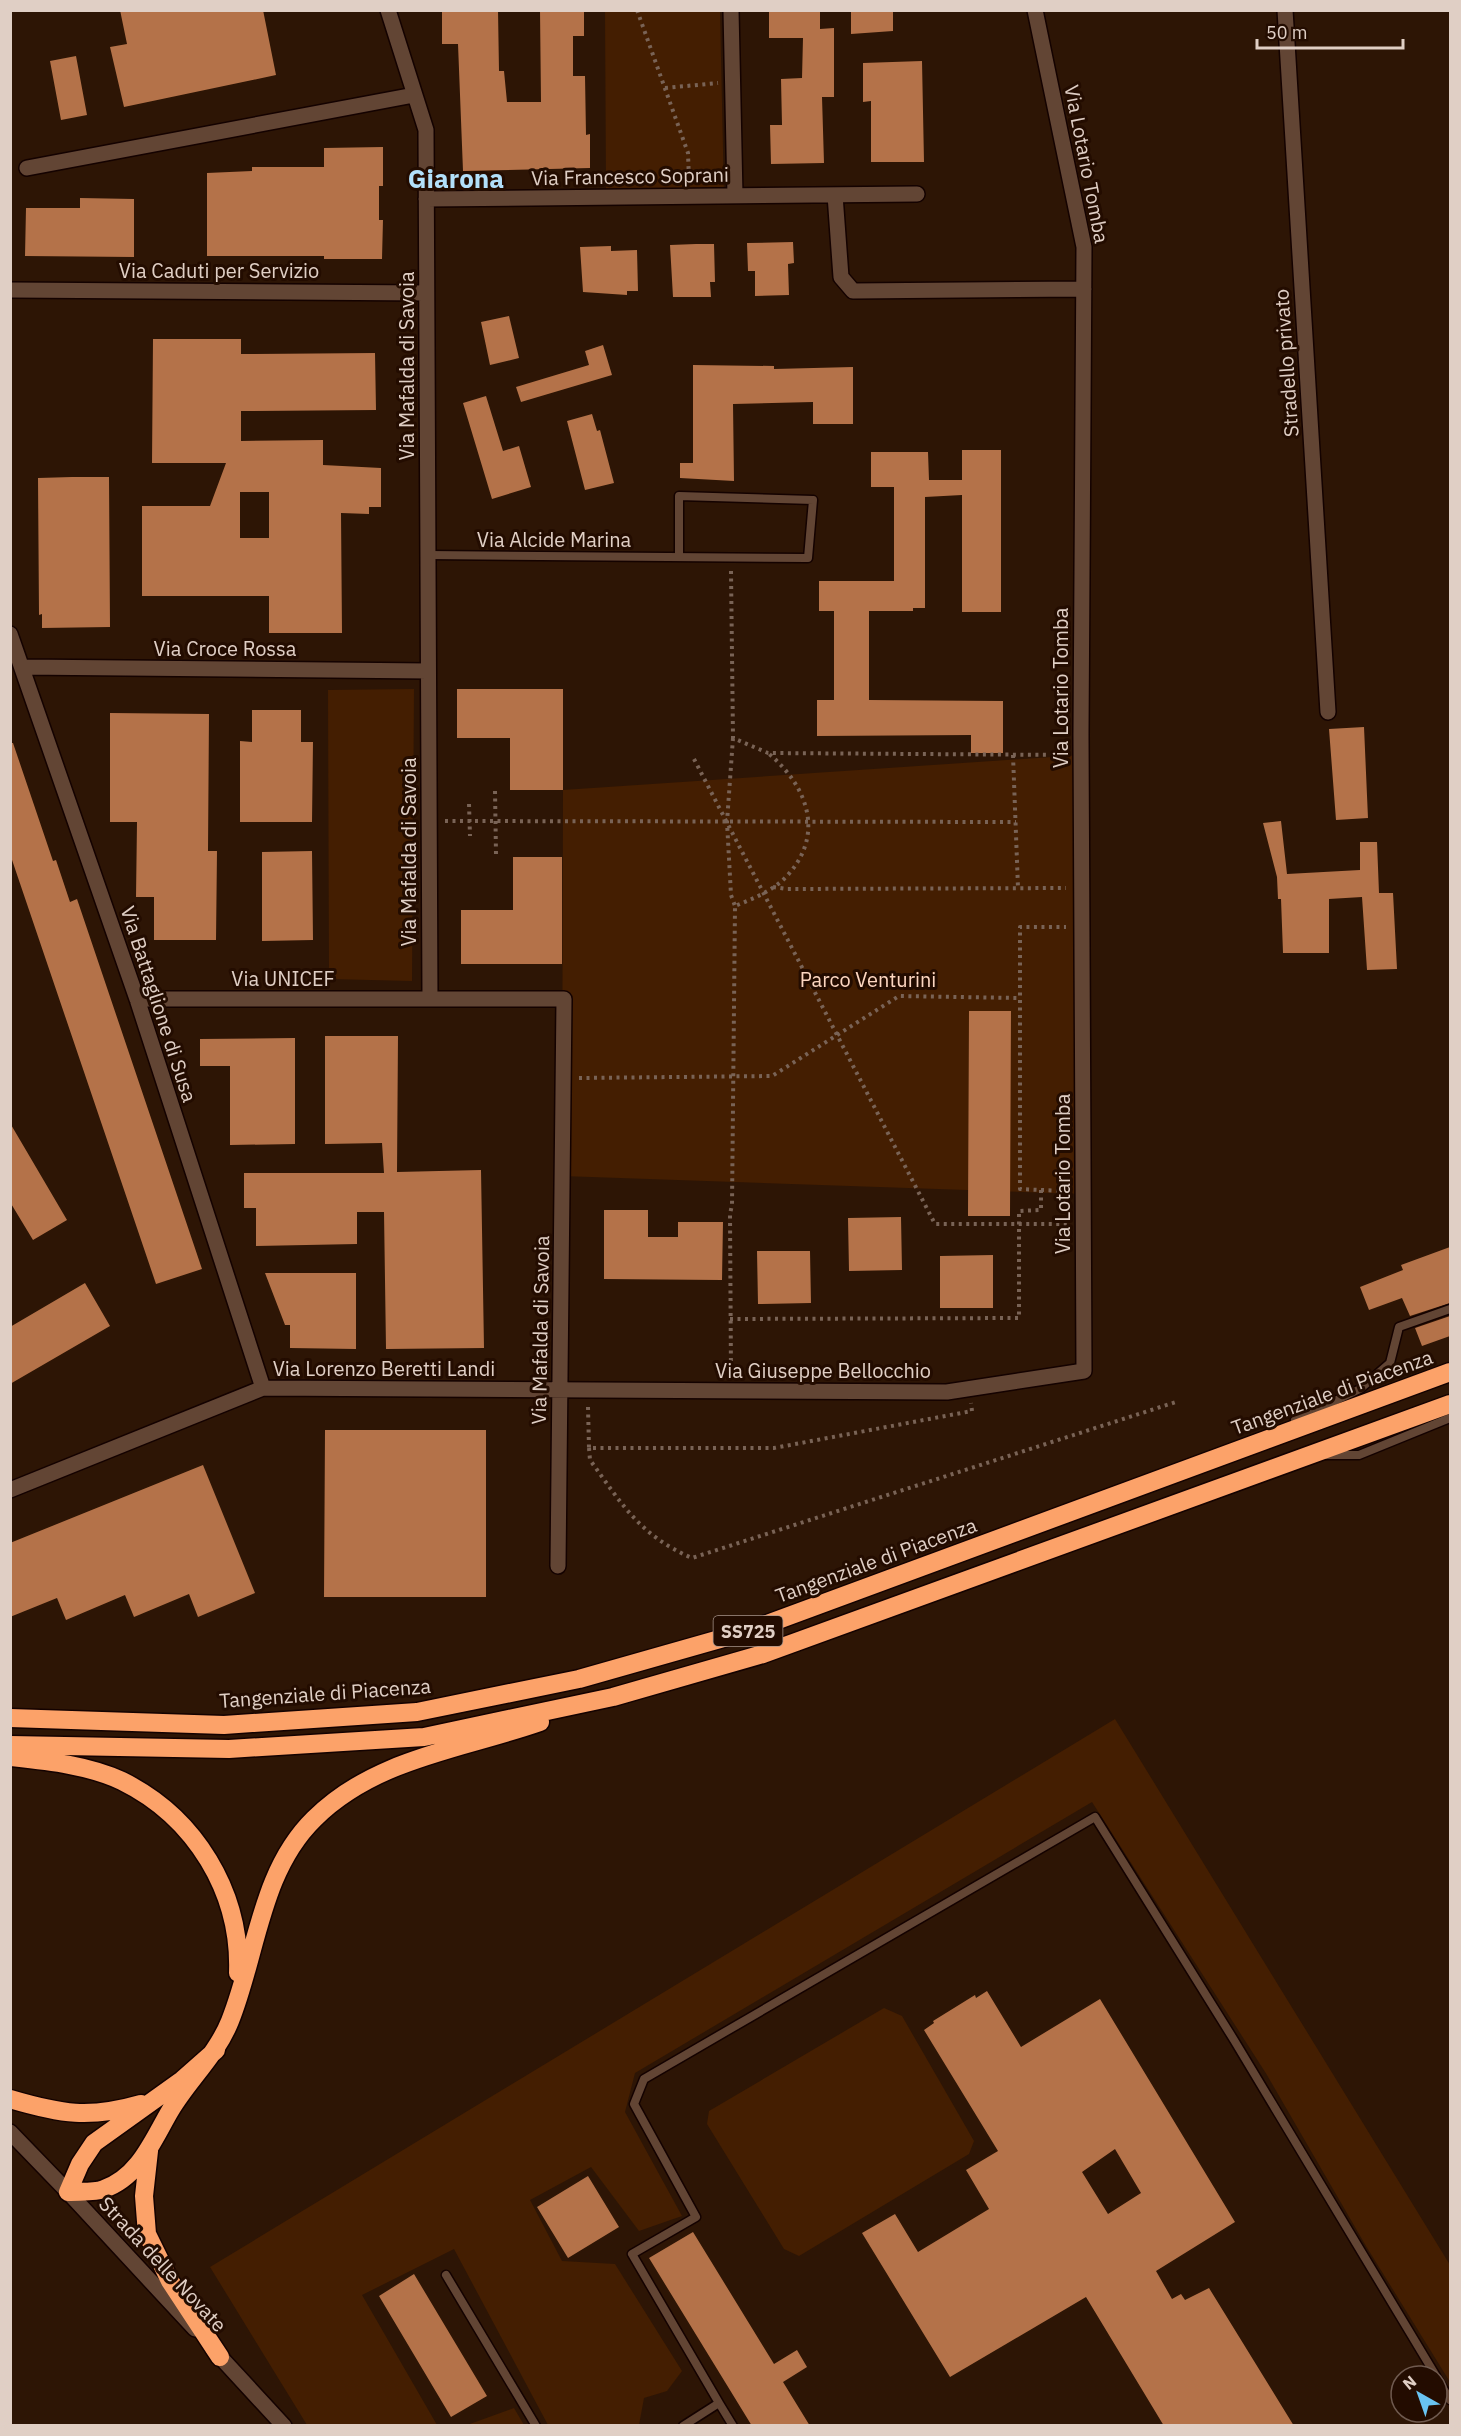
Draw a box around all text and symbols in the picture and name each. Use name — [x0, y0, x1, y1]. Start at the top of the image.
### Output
scale bar — [1257, 12, 1402, 50]
text: 50 m — [1266, 21, 1308, 44]
street label: Via Lotario Tomba — [1058, 83, 1116, 246]
district label: Giarona — [408, 161, 504, 195]
street label: Via Francesco Soprani — [531, 161, 729, 191]
street label: Via Caduti per Servizio — [119, 257, 319, 284]
street label: Via Mafalda di Savoia — [393, 271, 420, 461]
street label: Stradello privato — [1267, 288, 1305, 438]
street label: Via Alcide Marina — [477, 526, 632, 553]
street label: Via Lotario Tomba — [1047, 607, 1074, 768]
street label: Via Croce Rossa — [154, 635, 297, 662]
street label: Via Mafalda di Savoia — [395, 757, 422, 947]
street label: Via Battaglione di Susa — [115, 902, 204, 1106]
street label: Via UNICEF — [231, 965, 335, 992]
park label: Parco Venturini — [800, 966, 936, 993]
street label: Via Lotario Tomba — [1049, 1093, 1076, 1254]
street label: Via Mafalda di Savoia — [525, 1235, 555, 1425]
street label: Tangenziale di Piacenza — [1228, 1343, 1437, 1441]
street label: Via Lorenzo Beretti Landi — [273, 1355, 495, 1382]
street label: Via Giuseppe Bellocchio — [715, 1357, 931, 1384]
street label: Tangenziale di Piacenza — [772, 1511, 981, 1609]
road number: SS725 — [714, 1616, 783, 1646]
street label: Tangenziale di Piacenza — [218, 1672, 432, 1714]
street label: Strada delle Novate — [93, 2190, 233, 2338]
north arrow — [1389, 2364, 1449, 2424]
text: N — [1398, 2371, 1420, 2394]

